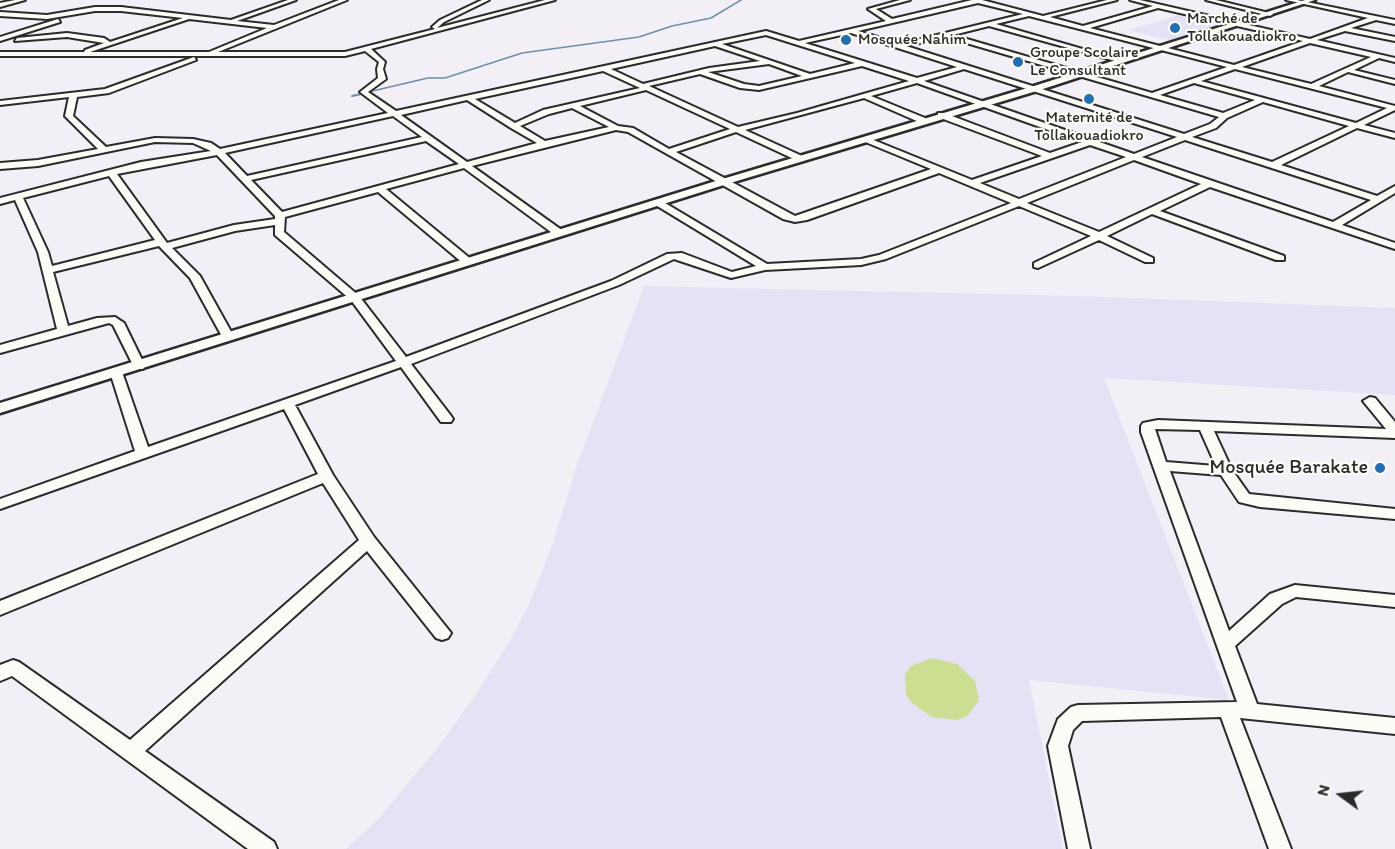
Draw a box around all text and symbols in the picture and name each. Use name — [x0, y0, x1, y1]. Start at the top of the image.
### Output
place label: Marché de Tollakouadiokro — [1187, 9, 1296, 47]
marker: Marché de Tollakouadiokro — [1168, 21, 1182, 35]
place label: Mosquée Nahim — [858, 30, 966, 50]
marker: Mosquée Nahim — [839, 33, 853, 47]
place label: Groupe Scolaire Le Consultant — [1030, 43, 1139, 81]
marker: Groupe Scolaire Le Consultant — [1011, 55, 1025, 69]
marker: Maternité de Tollakouadiokro — [1082, 92, 1096, 106]
place label: Maternité de Tollakouadiokro — [1034, 108, 1144, 146]
place label: Mosquée Barakate — [1210, 456, 1368, 480]
marker: Mosquée Barakate — [1373, 461, 1387, 475]
north arrow — [1311, 765, 1371, 825]
text: N — [1313, 783, 1334, 798]

